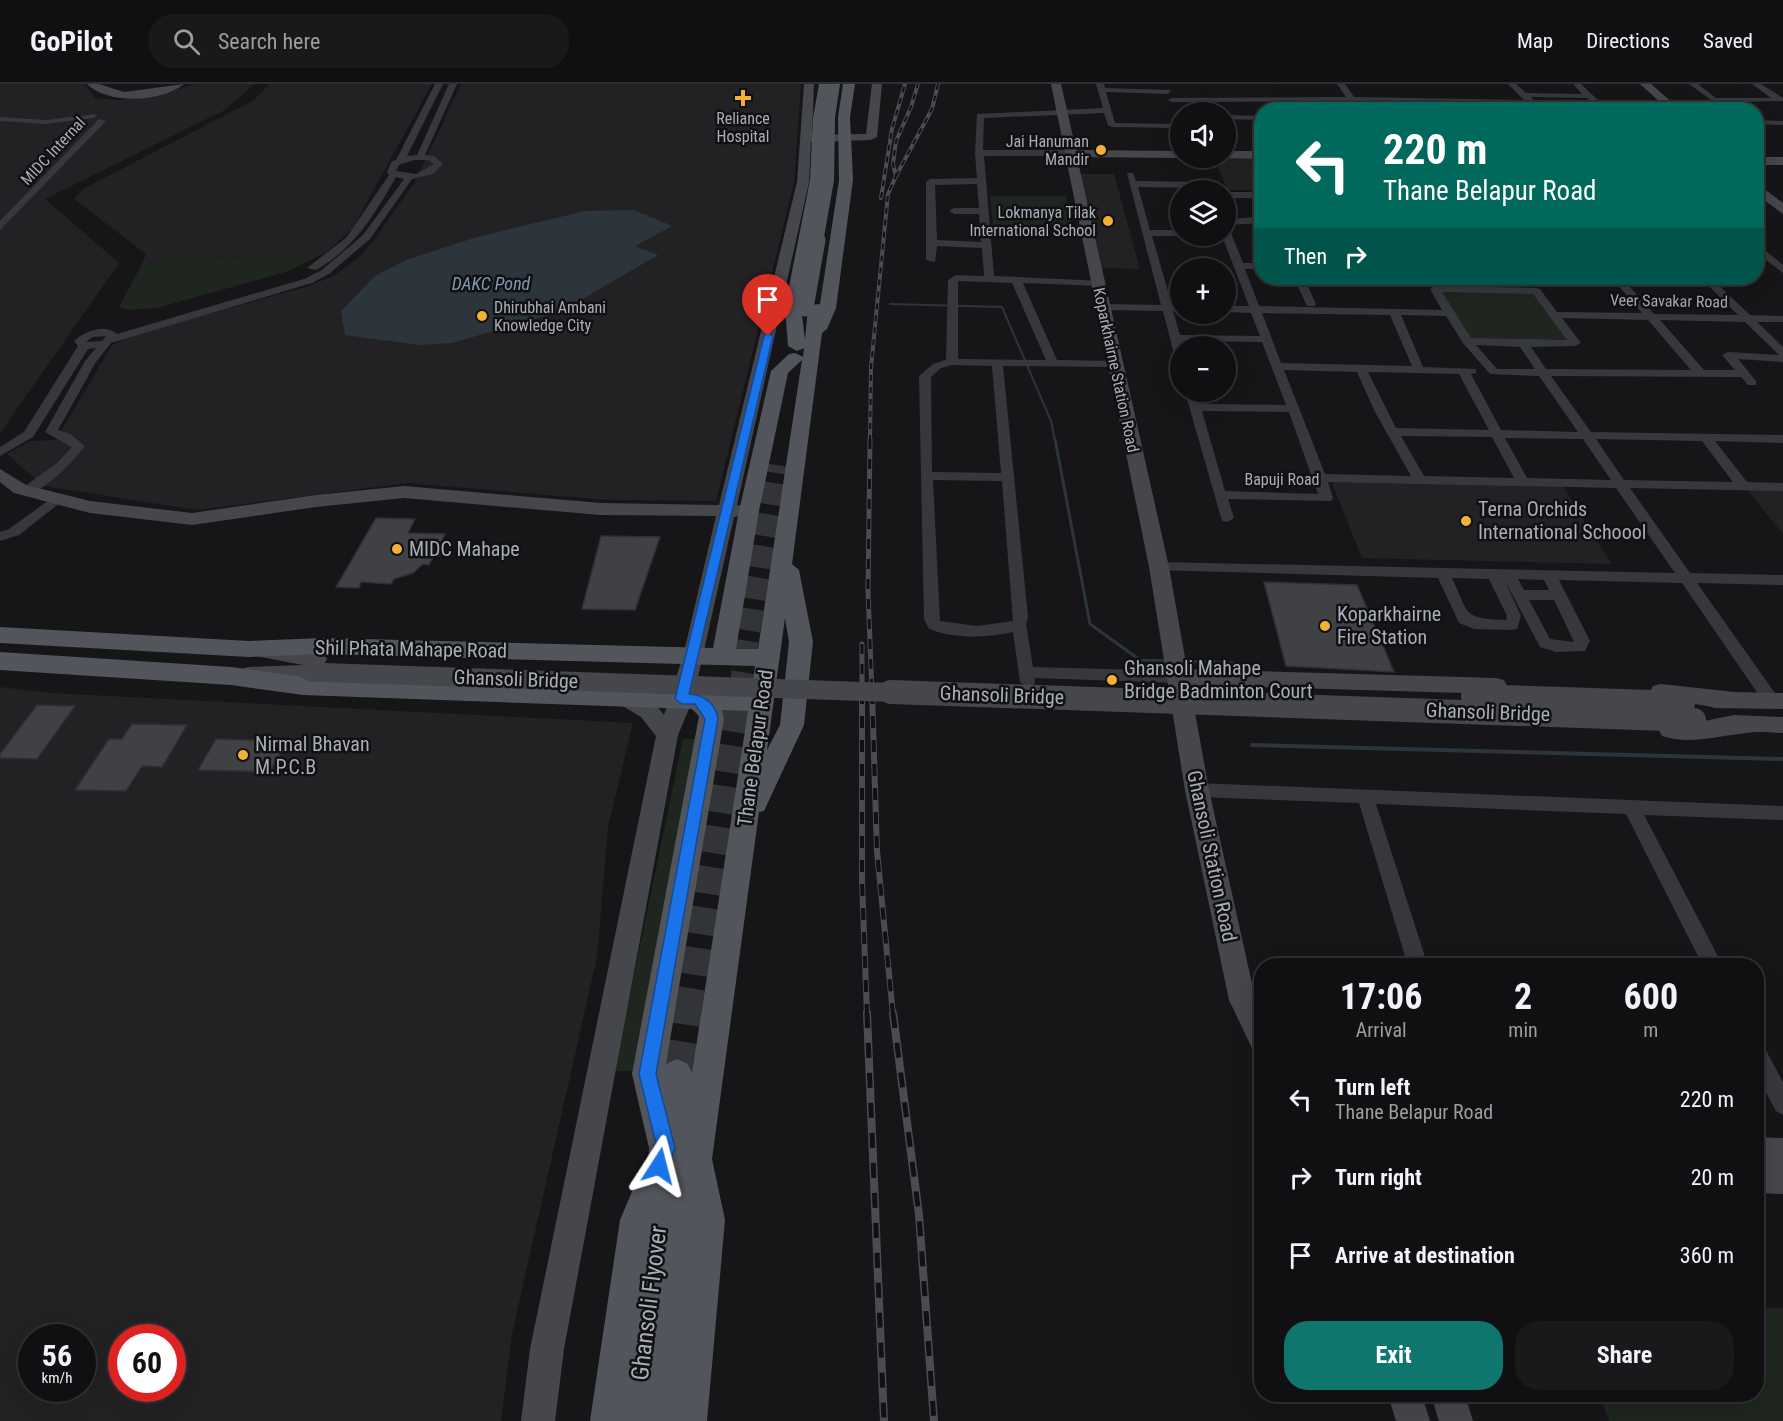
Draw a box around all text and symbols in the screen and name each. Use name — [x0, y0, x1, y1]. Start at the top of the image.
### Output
search box — [149, 14, 569, 68]
text: GoPilot — [30, 25, 113, 58]
icon: search — [170, 25, 203, 58]
text: Search here — [218, 29, 320, 54]
text: Map — [1517, 29, 1553, 53]
text: Directions — [1586, 29, 1670, 53]
text: Saved — [1703, 29, 1753, 53]
marker: Reliance Hospital — [734, 89, 752, 107]
map controls — [1170, 102, 1236, 402]
button: sound — [1170, 102, 1236, 168]
place label: Reliance Hospital — [716, 109, 770, 146]
street label: MIDC Internal — [17, 113, 89, 189]
text: 220 m — [1383, 125, 1488, 174]
icon: left — [1284, 126, 1362, 204]
place label: Jai Hanuman Mandir — [1006, 132, 1089, 169]
marker: Jai Hanuman Mandir — [1094, 143, 1108, 157]
text: Thane Belapur Road — [1383, 175, 1596, 207]
button: layers — [1170, 180, 1236, 246]
place label: Lokmanya Tilak International School — [969, 203, 1097, 240]
marker: Lokmanya Tilak International School — [1101, 214, 1115, 228]
icon: right — [1339, 240, 1372, 273]
text: Then — [1284, 244, 1327, 269]
button: + — [1170, 258, 1236, 324]
water label: DAKC Pond — [452, 273, 531, 294]
pin — [742, 274, 793, 336]
icon: arrive — [751, 283, 784, 316]
street label: Koparkhairne Station Road — [1089, 286, 1143, 454]
street label: Veer Savakar Road — [1610, 290, 1728, 312]
place label: Dhirubhai Ambani Knowledge City — [494, 298, 606, 335]
marker: Dhirubhai Ambani Knowledge City — [475, 309, 489, 323]
button: − — [1170, 336, 1236, 402]
street label: Bapuji Road — [1244, 470, 1320, 489]
place label: Terna Orchids International Schoool — [1478, 497, 1646, 544]
marker: Terna Orchids International Schoool — [1459, 514, 1473, 528]
place label: MIDC Mahape — [409, 537, 520, 561]
marker: MIDC Mahape — [390, 542, 404, 556]
place label: Koparkhairne Fire Station — [1337, 602, 1441, 649]
marker: Koparkhairne Fire Station — [1318, 619, 1332, 633]
street label: Shil Phata Mahape Road — [315, 635, 507, 663]
place label: Ghansoli Mahape Bridge Badminton Court — [1124, 656, 1313, 703]
street label: Ghansoli Bridge — [453, 665, 579, 693]
street label: Thane Belapur Road — [732, 668, 778, 828]
marker: Ghansoli Mahape Bridge Badminton Court — [1105, 673, 1119, 687]
street label: Ghansoli Bridge — [939, 681, 1065, 709]
street label: Ghansoli Bridge — [1425, 698, 1551, 726]
place label: Nirmal Bhavan M.P.C.B — [255, 732, 370, 779]
marker: Nirmal Bhavan M.P.C.B — [236, 748, 250, 762]
street label: Ghansoli Station Road — [1182, 768, 1242, 944]
text: 17:06 — [1340, 976, 1422, 1018]
text: 2 — [1514, 976, 1532, 1018]
text: 600 — [1624, 976, 1678, 1018]
text: Arrival — [1356, 1018, 1407, 1042]
text: min — [1508, 1018, 1538, 1042]
text: m — [1643, 1018, 1658, 1042]
text: Turn left — [1335, 1075, 1410, 1100]
icon: left — [1284, 1083, 1317, 1116]
text: 220 m — [1680, 1087, 1734, 1112]
text: Thane Belapur Road — [1335, 1100, 1493, 1124]
position arrow — [627, 1134, 691, 1198]
icon: right — [1284, 1161, 1317, 1194]
text: Turn right — [1335, 1165, 1422, 1190]
text: 20 m — [1691, 1165, 1734, 1190]
street label: Ghansoli Flyover — [626, 1224, 672, 1382]
icon: arrive — [1284, 1239, 1317, 1272]
text: Arrive at destination — [1335, 1243, 1515, 1268]
text: 360 m — [1680, 1243, 1734, 1268]
button: Exit — [1284, 1321, 1503, 1390]
button: Share — [1515, 1321, 1734, 1390]
speed limit sign: 60 — [108, 1324, 186, 1402]
text: 56 — [42, 1338, 72, 1373]
text: km/h — [42, 1369, 72, 1387]

